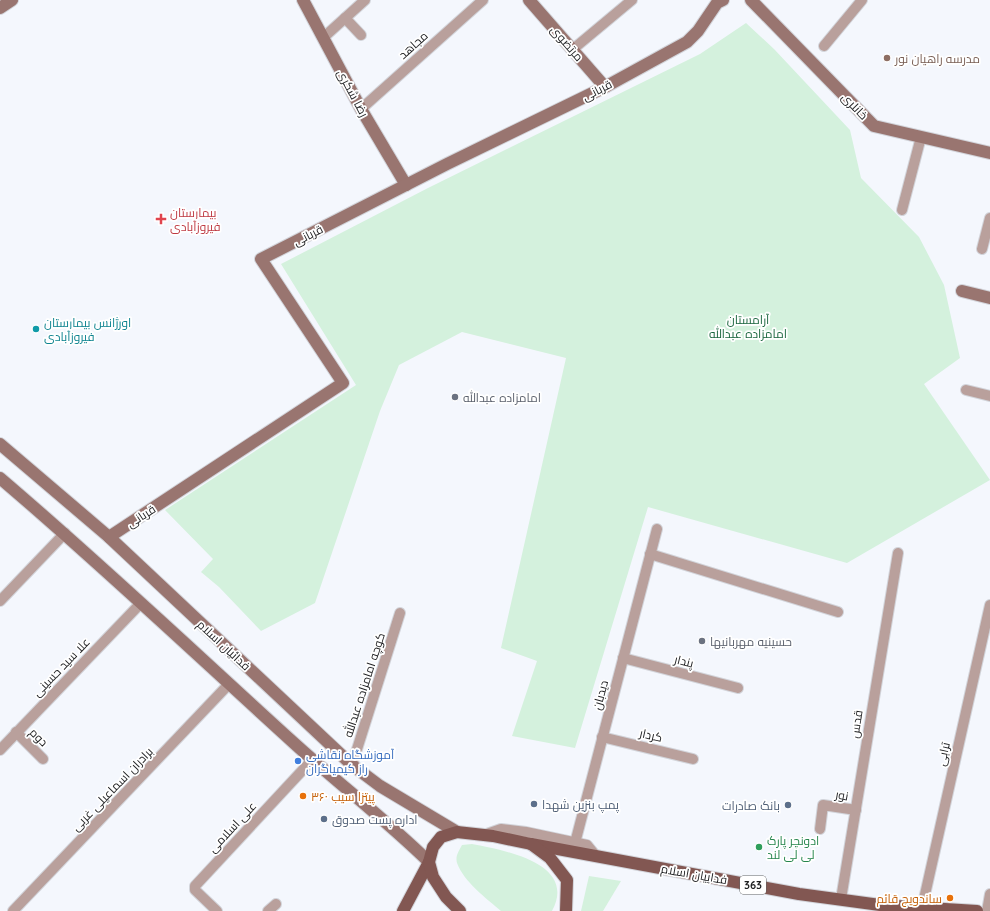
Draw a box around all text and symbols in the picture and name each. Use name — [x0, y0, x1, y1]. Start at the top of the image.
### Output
street label: مرتضوی — [547, 22, 587, 64]
street label: مجاهد — [395, 28, 431, 62]
place label: مدرسه راهیان نور — [894, 51, 980, 66]
marker: مدرسه راهیان نور — [882, 53, 892, 63]
street label: رضا شکری — [334, 67, 372, 119]
street label: قربانی — [580, 76, 614, 104]
street label: خانلری — [839, 89, 871, 123]
place label: بیمارستان فیروزآبادی — [170, 205, 221, 234]
marker: بیمارستان فیروزآبادی — [155, 213, 167, 225]
street label: قربانی — [291, 221, 325, 249]
park label: آرامستان امامزاده عبدالله — [709, 312, 787, 341]
place label: اورژانس بیمارستان فیروزآبادی — [44, 315, 131, 344]
marker: اورژانس بیمارستان فیروزآبادی — [31, 324, 41, 334]
place label: امامزاده عبدالله — [463, 390, 541, 405]
marker: امامزاده عبدالله — [450, 392, 460, 402]
street label: قربانی — [124, 501, 158, 531]
street label: فدائیان اسلام — [194, 617, 254, 674]
street label: کوچه امامزاده عبدالله — [340, 631, 390, 740]
street label: علا سید حسینی — [29, 634, 93, 700]
place label: حسینیه مهربانیها — [710, 634, 792, 649]
marker: حسینیه مهربانیها — [697, 636, 707, 646]
street label: پندار — [671, 651, 696, 673]
street label: دیدبان — [589, 678, 611, 712]
street label: قدس — [846, 709, 866, 739]
street label: دوم — [26, 725, 51, 750]
street label: کردار — [637, 725, 664, 745]
street label: ترابی — [933, 740, 953, 767]
street label: برادران اسماعیلی غربی — [68, 744, 156, 834]
place label: آموزشگاه نقاشی راز کیمیاگران — [306, 747, 395, 776]
marker: آموزشگاه نقاشی راز کیمیاگران — [293, 756, 303, 766]
street label: نور — [833, 786, 850, 804]
place label: پیتزا سیب ۳۶۰ — [311, 789, 376, 806]
marker: پیتزا سیب ۳۶۰ — [298, 791, 308, 801]
place label: پمپ بنزین شهدا — [542, 797, 620, 814]
street label: علی اسلامی — [205, 798, 259, 856]
place label: بانک صادرات — [722, 798, 780, 813]
marker: پمپ بنزین شهدا — [529, 799, 539, 809]
marker: بانک صادرات — [783, 800, 793, 810]
place label: اداره پست صدوق — [332, 812, 417, 829]
marker: اداره پست صدوق — [319, 814, 329, 824]
place label: ادونچر پارک لی لی لند — [767, 833, 819, 862]
marker: ادونچر پارک لی لی لند — [754, 842, 764, 852]
street label: فداییان اسلام — [659, 861, 728, 888]
road number: 363 — [740, 876, 766, 894]
place label: ساندویچ قائم — [876, 891, 942, 907]
marker: ساندویچ قائم — [945, 893, 955, 903]

